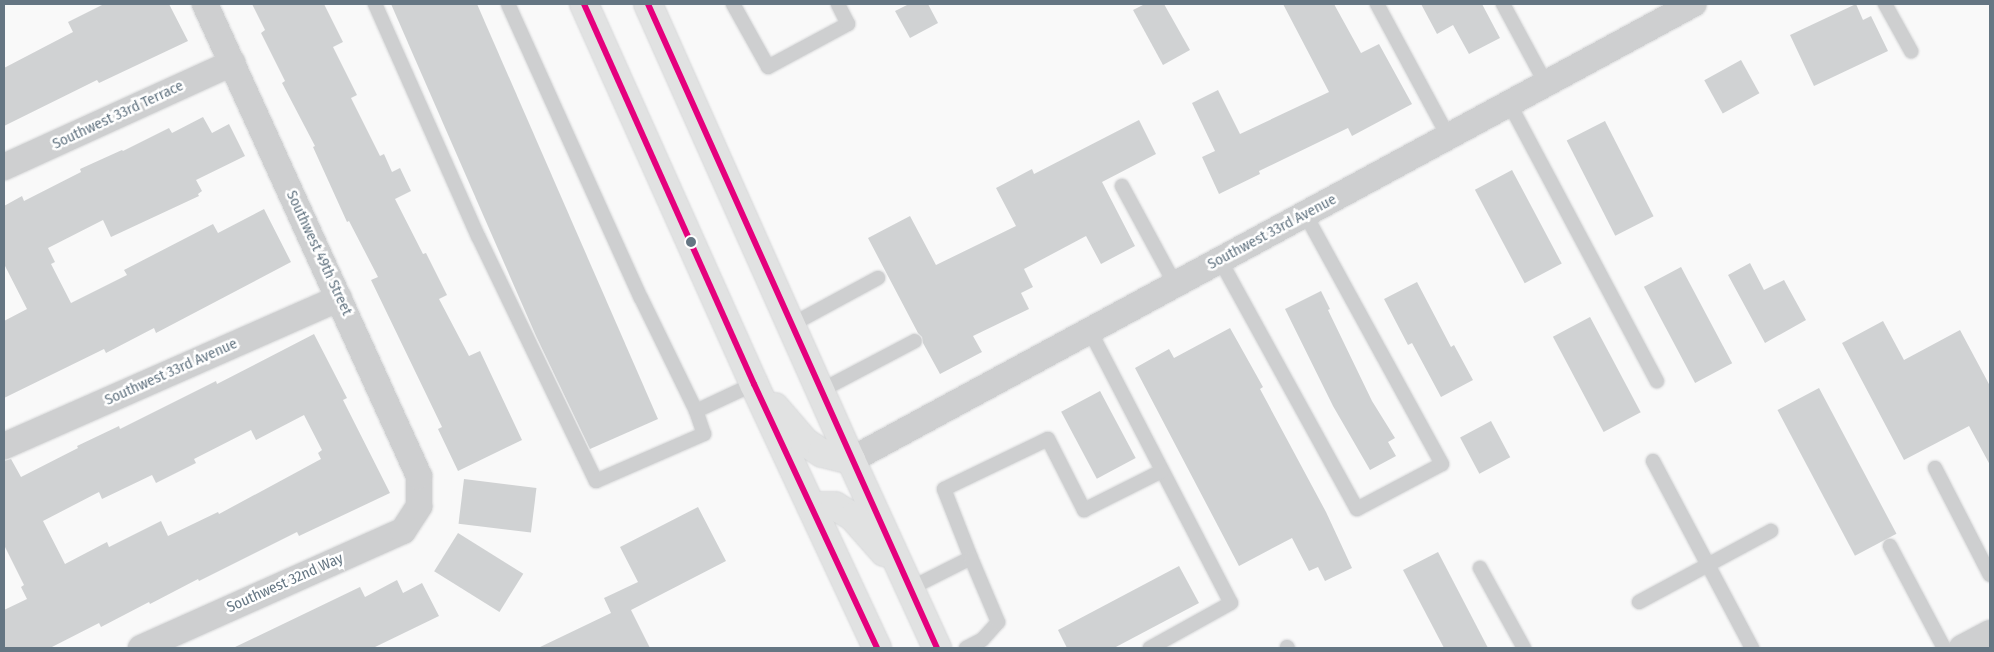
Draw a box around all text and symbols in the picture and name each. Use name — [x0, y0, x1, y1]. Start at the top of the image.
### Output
street label: Southwest 33rd Terrace — [50, 77, 186, 153]
street label: Southwest 49th Street — [282, 188, 356, 318]
street label: Southwest 33rd Avenue — [1205, 190, 1339, 274]
unlabelled marker — [686, 237, 696, 247]
street label: Southwest 33rd Avenue — [102, 335, 240, 409]
street label: Southwest 32nd Way — [224, 549, 346, 617]

